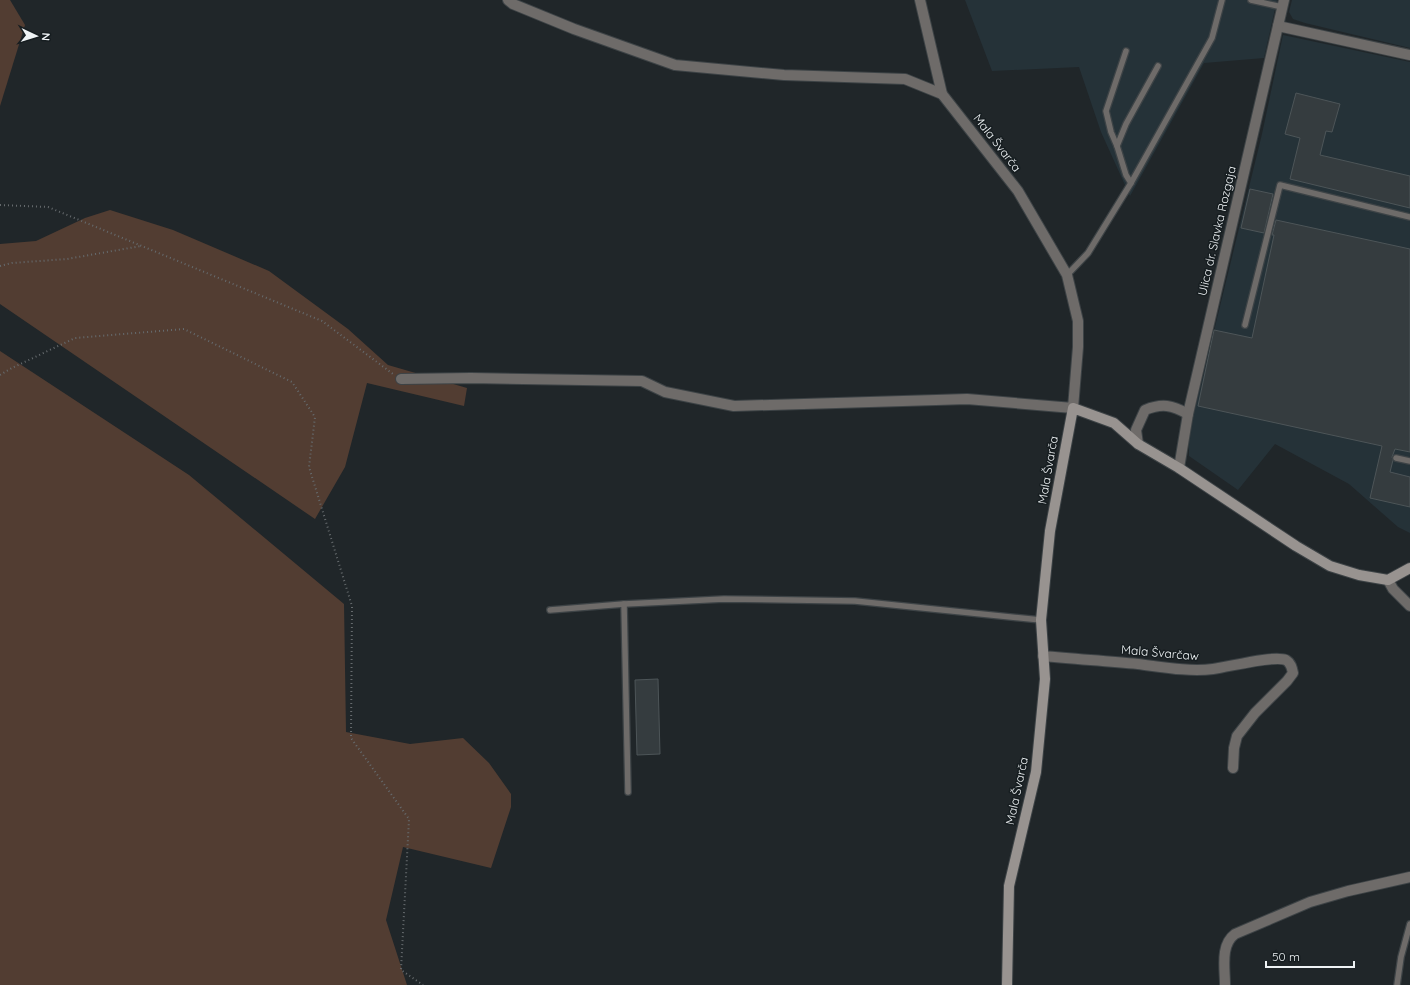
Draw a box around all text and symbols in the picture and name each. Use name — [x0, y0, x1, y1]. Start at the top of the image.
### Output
north arrow — [16, 16, 56, 56]
text: N — [39, 32, 53, 41]
street label: Mala Švarča — [970, 111, 1025, 174]
street label: Ulica dr. Slavka Rozgaja — [1194, 165, 1239, 297]
street label: Mala Švarča — [1034, 435, 1061, 505]
street label: Mala Švarčaw — [1121, 642, 1200, 663]
street label: Mala Švarča — [1002, 756, 1031, 826]
scale bar — [1266, 943, 1354, 969]
text: 50 m — [1272, 949, 1300, 964]

